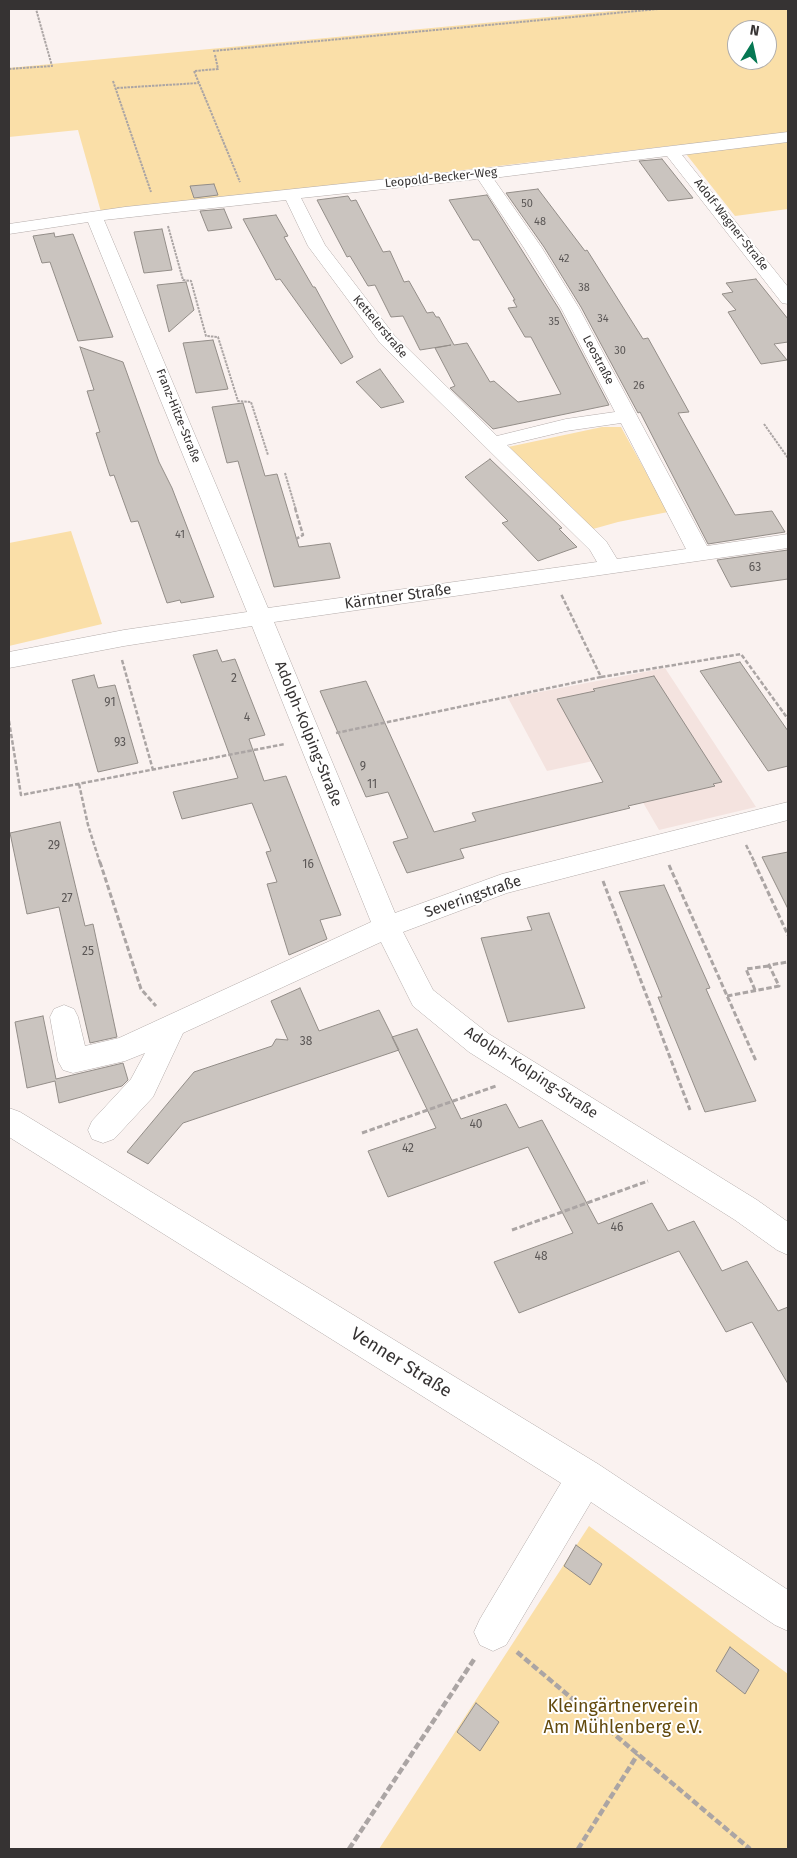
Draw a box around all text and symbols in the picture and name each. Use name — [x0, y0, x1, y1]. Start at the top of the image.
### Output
north arrow — [727, 20, 777, 70]
text: N — [748, 22, 761, 40]
street label: Leopold-Becker-Weg — [384, 165, 498, 191]
street label: Adolf-Wagner-Straße — [691, 176, 771, 274]
house number: 50 — [521, 197, 533, 211]
house number: 48 — [534, 215, 546, 229]
house number: 42 — [558, 252, 570, 266]
house number: 38 — [578, 281, 590, 295]
street label: Kettelerstraße — [350, 293, 410, 361]
house number: 34 — [597, 312, 609, 326]
house number: 35 — [549, 315, 559, 329]
street label: Leostraße — [579, 333, 617, 387]
house number: 30 — [614, 344, 626, 358]
street label: Franz-Hitze-Straße — [153, 367, 203, 465]
house number: 26 — [633, 379, 645, 393]
house number: 41 — [175, 528, 185, 542]
house number: 63 — [749, 561, 761, 575]
street label: Kärntner Straße — [343, 581, 453, 613]
street label: Adolph-Kolping-Straße — [271, 659, 345, 809]
house number: 2 — [231, 672, 237, 686]
house number: 91 — [104, 696, 116, 710]
house number: 4 — [244, 711, 250, 725]
house number: 93 — [114, 736, 126, 750]
house number: 9 — [360, 760, 366, 774]
house number: 11 — [367, 778, 377, 792]
house number: 29 — [48, 839, 60, 853]
house number: 16 — [302, 858, 314, 872]
street label: Severingstraße — [422, 872, 524, 922]
house number: 27 — [61, 892, 73, 906]
house number: 25 — [82, 945, 94, 959]
street label: Adolph-Kolping-Straße — [461, 1023, 601, 1123]
house number: 38 — [300, 1035, 312, 1049]
house number: 40 — [469, 1118, 483, 1132]
house number: 42 — [402, 1142, 414, 1156]
house number: 46 — [611, 1221, 623, 1235]
house number: 48 — [535, 1250, 547, 1264]
street label: Venner Straße — [347, 1323, 455, 1403]
park label: Kleingärtnerverein Am Mühlenberg e.V. — [544, 1696, 702, 1738]

